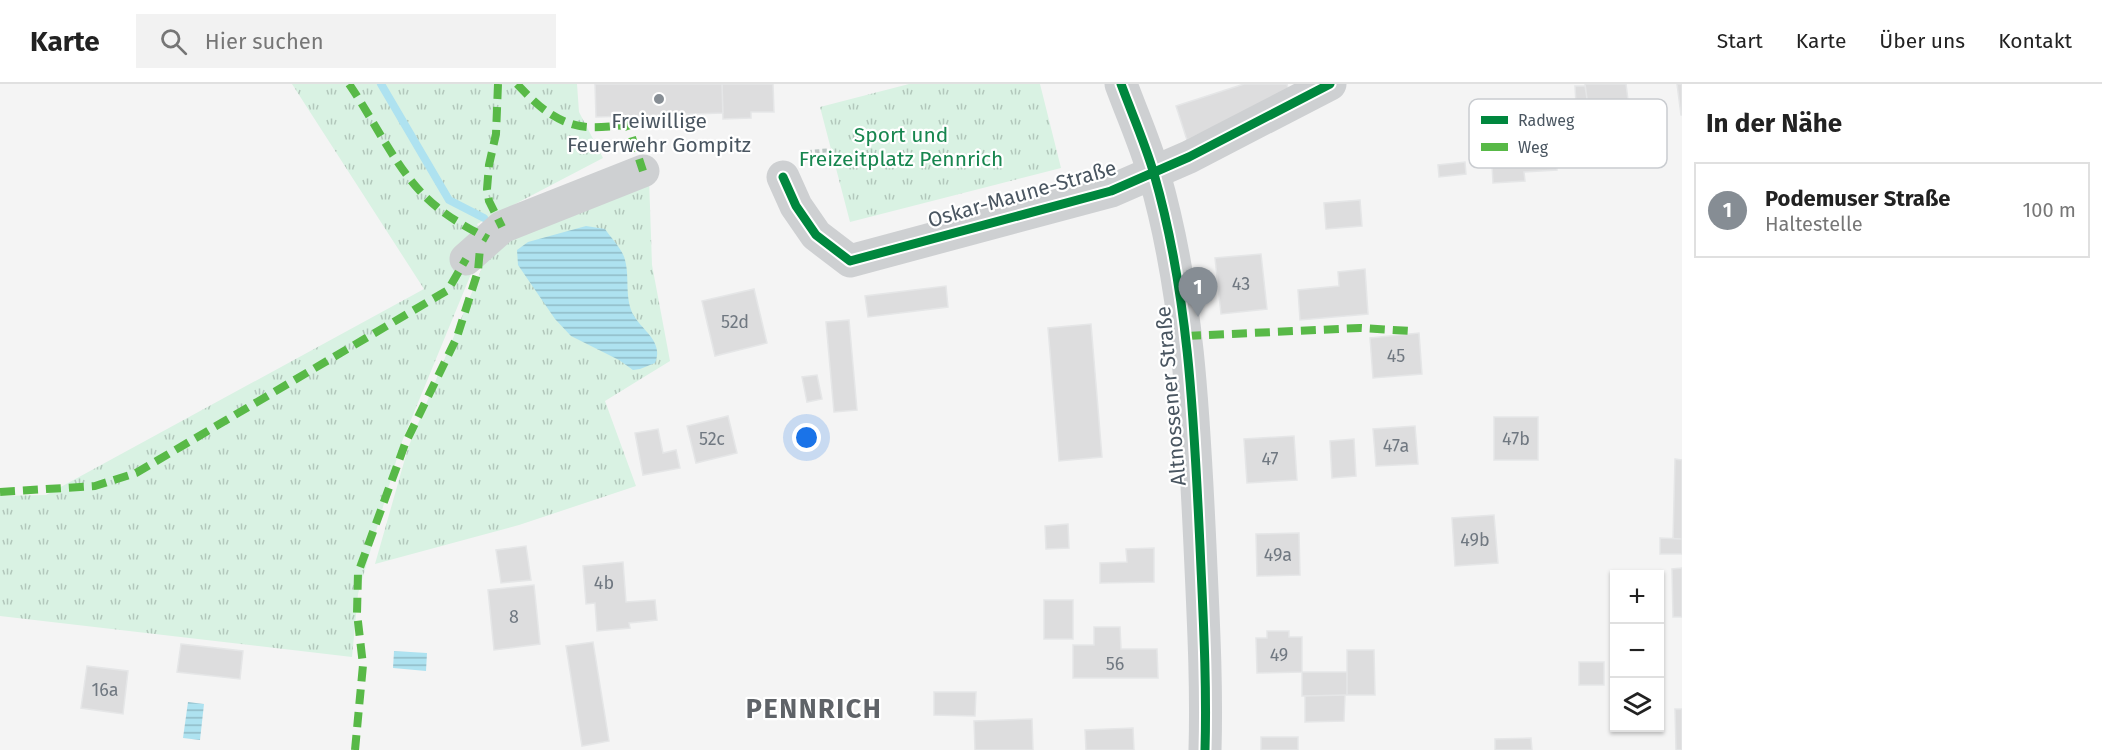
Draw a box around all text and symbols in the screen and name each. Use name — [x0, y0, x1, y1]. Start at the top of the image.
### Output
search box — [136, 14, 556, 68]
text: Karte — [30, 25, 100, 58]
icon: search — [157, 25, 190, 58]
text: Hier suchen — [205, 28, 324, 55]
text: Start — [1717, 28, 1763, 54]
text: Karte — [1796, 28, 1846, 54]
text: Über uns — [1879, 28, 1965, 54]
text: Kontakt — [1998, 28, 2072, 54]
marker: Freiwillige Feuerwehr Gompitz — [652, 92, 666, 106]
legend — [1469, 99, 1667, 168]
place label: Freiwillige Feuerwehr Gompitz — [567, 108, 751, 158]
text: In der Nähe — [1706, 108, 1842, 139]
text: Radweg — [1518, 111, 1575, 130]
park label: Sport und Freizeitplatz Pennrich — [799, 122, 1003, 172]
text: Weg — [1518, 138, 1549, 157]
street label: Oskar-Maune-Straße — [925, 155, 1119, 233]
text: Podemuser Straße — [1765, 185, 1950, 212]
text: 1 — [1723, 198, 1732, 222]
text: 100 m — [2023, 198, 2076, 222]
text: Haltestelle — [1765, 212, 1863, 236]
pin: 1 — [1178, 268, 1218, 317]
house number: 43 — [1232, 273, 1250, 295]
street label: Altnossener Straße — [1150, 305, 1192, 487]
house number: 52d — [721, 311, 749, 333]
house number: 45 — [1387, 345, 1405, 367]
your location — [792, 423, 821, 452]
house number: 52c — [699, 428, 725, 450]
house number: 47b — [1502, 428, 1530, 450]
house number: 47a — [1383, 435, 1409, 457]
house number: 47 — [1261, 448, 1279, 470]
house number: 49b — [1460, 529, 1490, 551]
house number: 49a — [1264, 544, 1292, 566]
map controls — [1610, 570, 1664, 732]
button: + — [1610, 570, 1664, 624]
house number: 4b — [594, 572, 614, 594]
house number: 8 — [509, 606, 519, 628]
button: − — [1610, 624, 1664, 678]
house number: 49 — [1270, 644, 1288, 666]
house number: 56 — [1106, 653, 1124, 675]
button: layers — [1610, 678, 1664, 732]
house number: 16a — [91, 679, 119, 701]
district label: PENNRICH — [746, 693, 882, 725]

